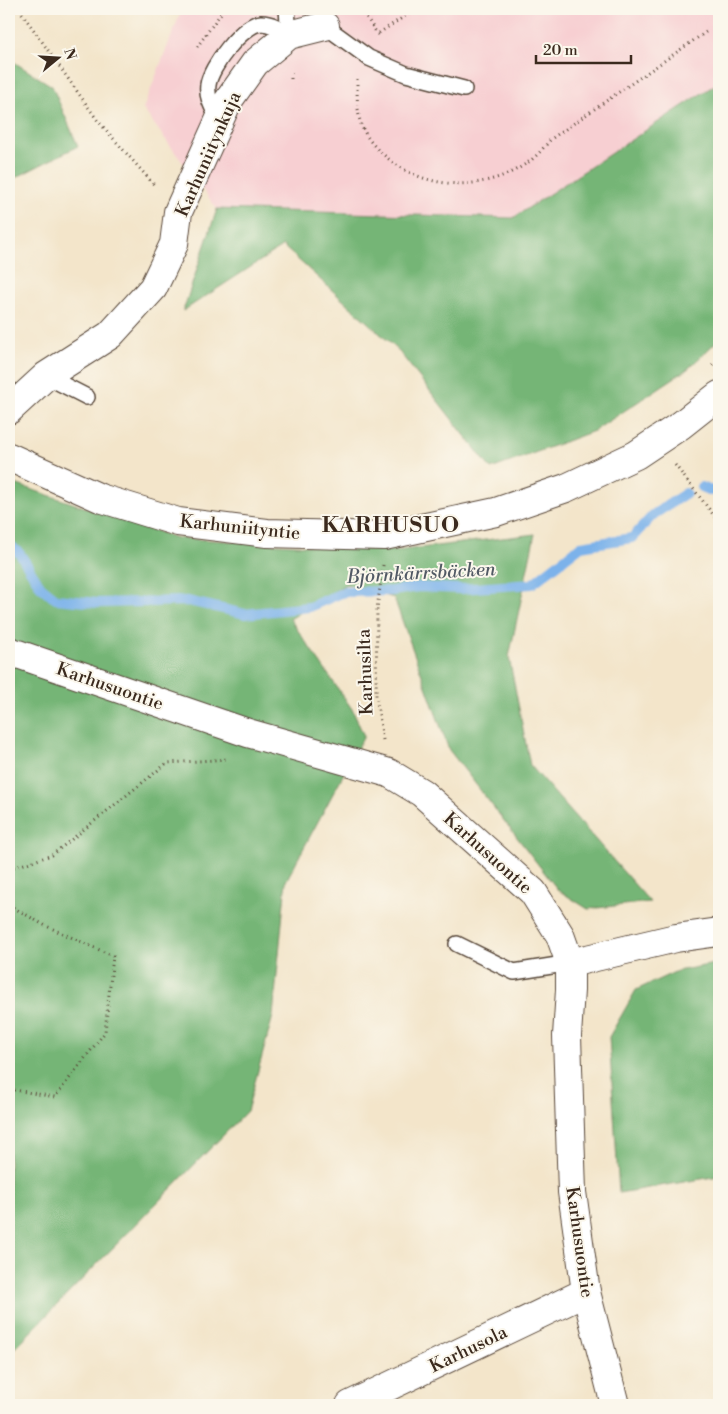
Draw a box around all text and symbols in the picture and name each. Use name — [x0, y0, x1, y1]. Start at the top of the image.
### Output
north arrow — [32, 32, 82, 82]
scale bar — [536, 32, 630, 64]
text: 20 m — [543, 41, 578, 60]
text: N — [59, 46, 80, 62]
street label: Karhuniitynkuja — [171, 87, 247, 221]
street label: Karhuniityntie — [179, 510, 301, 545]
district label: KARHUSUO — [322, 512, 460, 539]
water label: Björnkärrsbäcken — [345, 557, 496, 589]
street label: Karhusilta — [352, 628, 378, 716]
street label: Karhusuontie — [53, 657, 166, 716]
street label: Karhusuontie — [438, 807, 537, 899]
street label: Karhusuontie — [560, 1185, 599, 1299]
street label: Karhusola — [425, 1320, 512, 1378]

